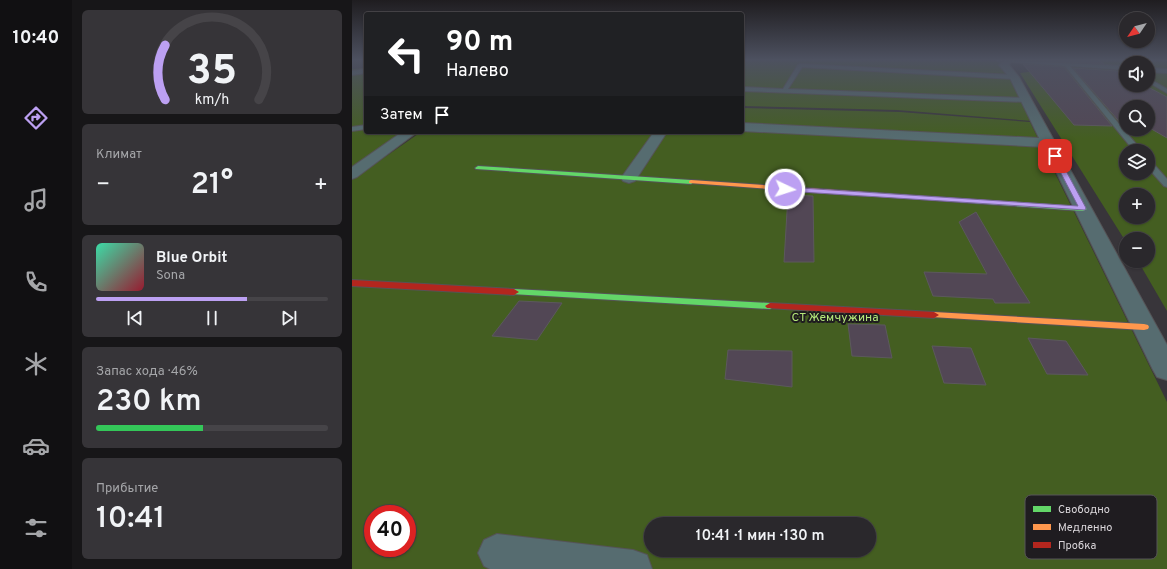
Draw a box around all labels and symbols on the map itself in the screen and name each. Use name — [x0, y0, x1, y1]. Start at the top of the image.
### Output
north arrow — [1119, 12, 1155, 48]
pin — [1038, 139, 1072, 173]
position arrow — [764, 168, 806, 210]
park label: СТ Жемчужина — [792, 310, 878, 326]
legend — [1025, 495, 1157, 559]
text: Свободно — [1058, 503, 1110, 517]
speed limit sign: 40 — [364, 505, 416, 557]
text: Медленно — [1058, 521, 1112, 535]
text: Пробка — [1058, 539, 1097, 553]

